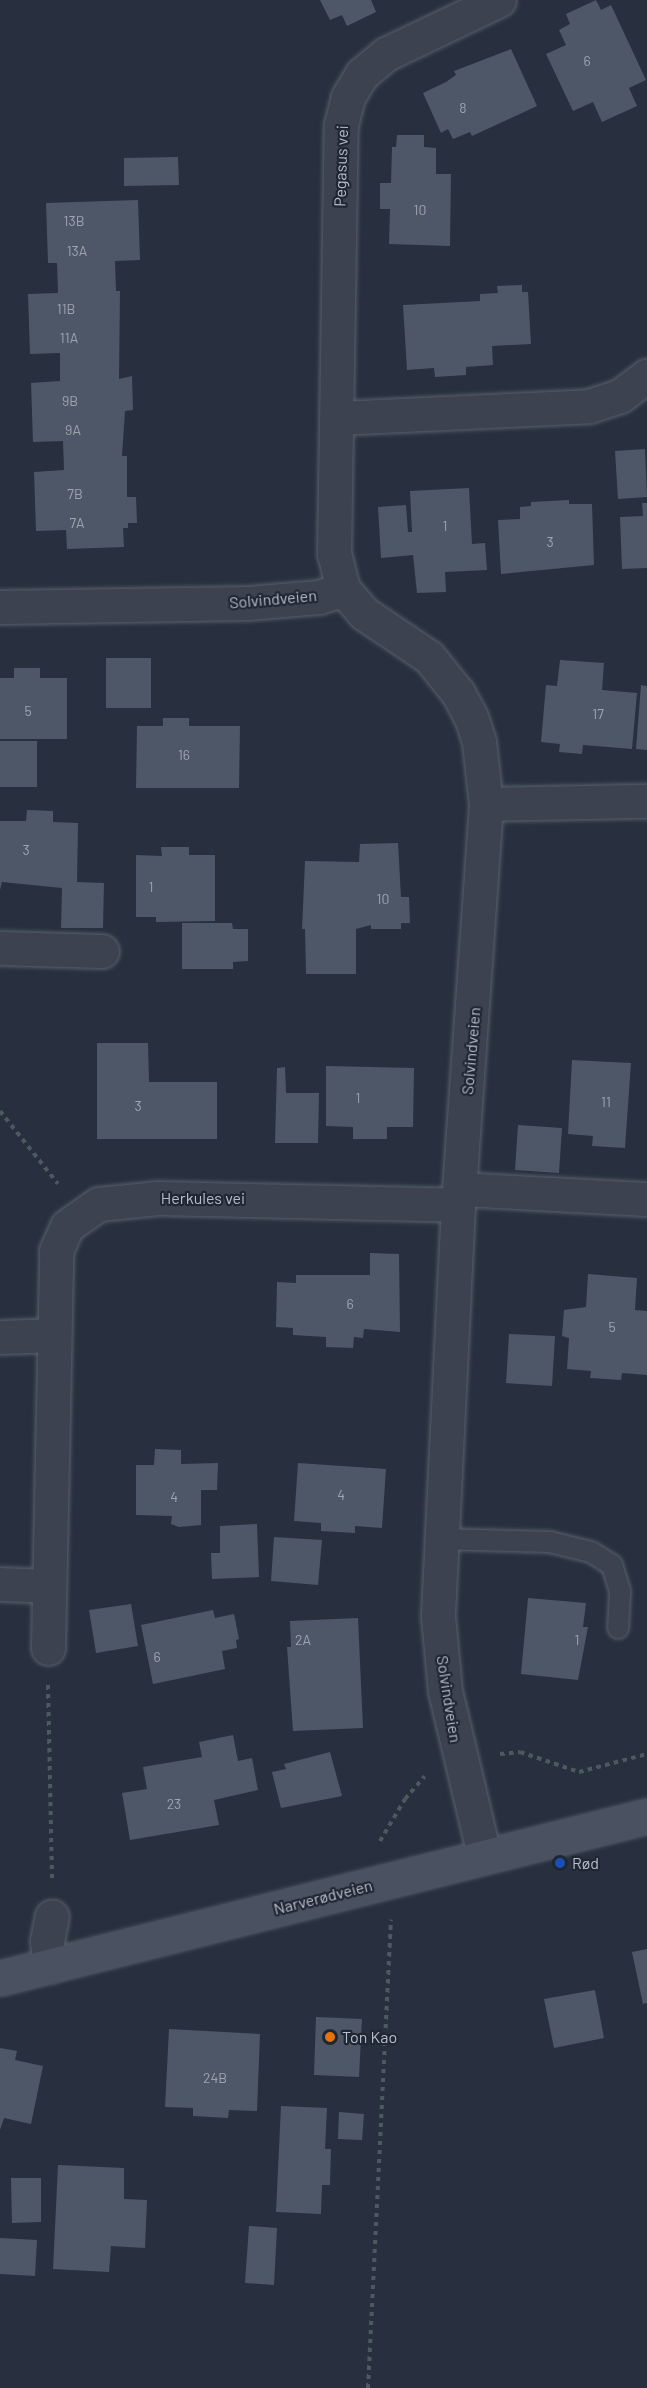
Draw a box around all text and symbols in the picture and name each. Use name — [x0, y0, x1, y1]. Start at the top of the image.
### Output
house number: 6 — [583, 53, 591, 69]
house number: 8 — [459, 100, 467, 116]
street label: Pegasus vei — [330, 125, 352, 207]
house number: 10 — [414, 202, 426, 218]
house number: 13B — [64, 213, 84, 229]
house number: 13A — [67, 243, 87, 259]
house number: 11B — [57, 301, 75, 317]
house number: 11A — [60, 330, 78, 346]
house number: 9B — [62, 393, 78, 409]
house number: 9A — [65, 422, 81, 438]
house number: 7B — [67, 486, 83, 502]
house number: 7A — [69, 515, 85, 531]
house number: 1 — [443, 518, 447, 534]
house number: 3 — [546, 534, 554, 550]
street label: Solvindveien — [228, 586, 318, 612]
house number: 5 — [24, 703, 32, 719]
house number: 17 — [592, 706, 604, 722]
house number: 16 — [178, 747, 190, 763]
house number: 3 — [22, 842, 30, 858]
house number: 1 — [149, 879, 153, 895]
house number: 10 — [377, 891, 389, 907]
street label: Solvindveien — [458, 1006, 484, 1096]
house number: 1 — [356, 1090, 360, 1106]
house number: 11 — [601, 1094, 611, 1110]
house number: 3 — [134, 1098, 142, 1114]
street label: Herkules vei — [161, 1188, 245, 1208]
house number: 6 — [346, 1296, 354, 1312]
house number: 5 — [608, 1319, 616, 1335]
house number: 4 — [337, 1487, 345, 1503]
house number: 4 — [170, 1489, 178, 1505]
house number: 2A — [295, 1632, 311, 1648]
house number: 1 — [575, 1632, 579, 1648]
house number: 6 — [153, 1649, 161, 1665]
street label: Solvindveien — [433, 1654, 465, 1744]
house number: 23 — [167, 1796, 181, 1812]
place label: Rød — [572, 1853, 599, 1873]
marker: Rød — [553, 1856, 567, 1870]
street label: Narverødveien — [272, 1875, 374, 1919]
place label: Ton Kao — [342, 2027, 397, 2047]
marker: Ton Kao — [323, 2030, 337, 2044]
house number: 24B — [203, 2070, 227, 2086]

